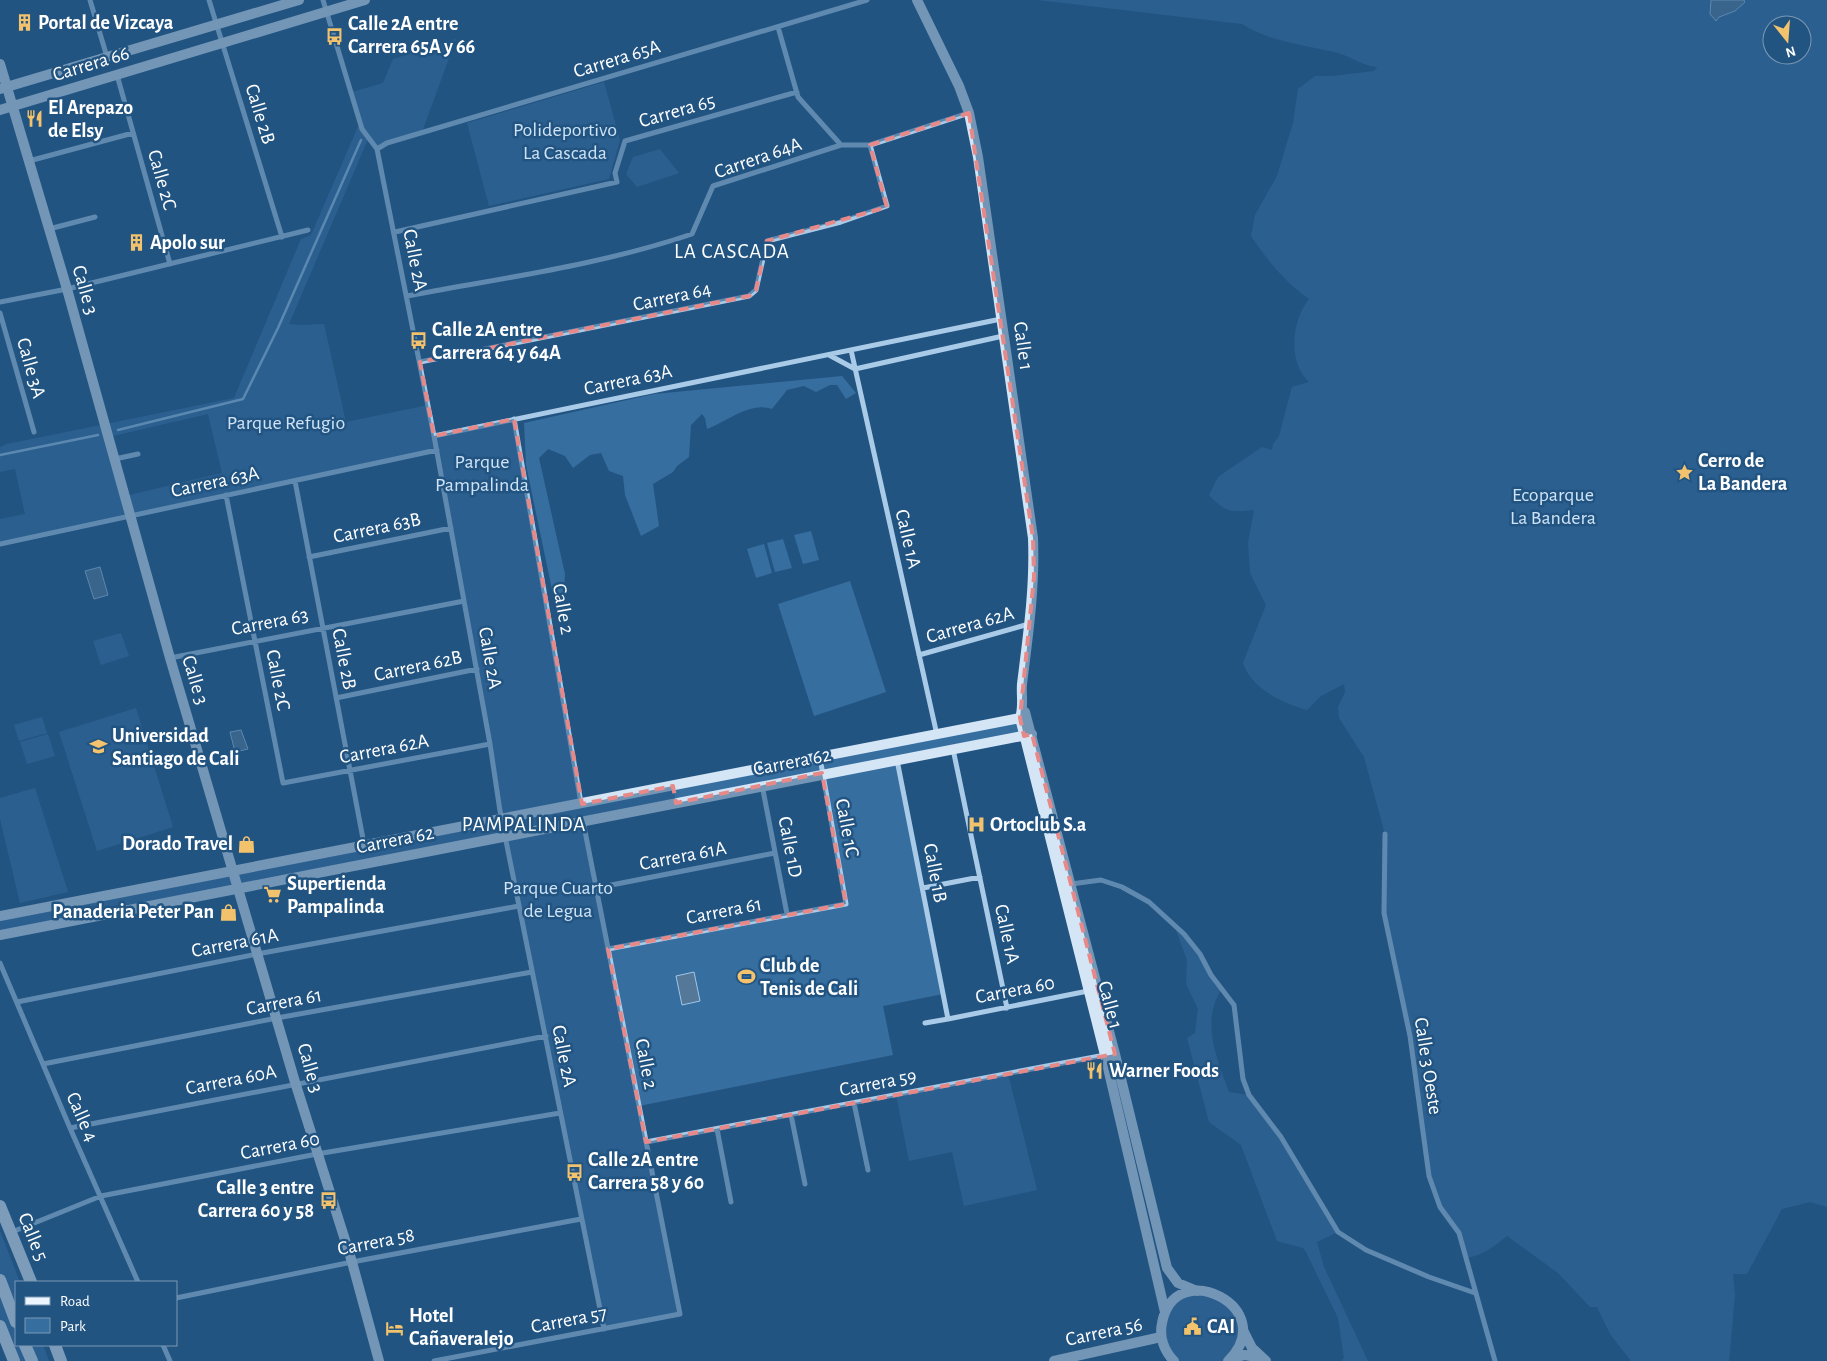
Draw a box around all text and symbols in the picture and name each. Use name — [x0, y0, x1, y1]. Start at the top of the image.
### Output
building icon: Portal de Vizcaya — [14, 13, 34, 33]
place label: Portal de Vizcaya — [38, 13, 174, 33]
place label: Calle 2A entre Carrera 65A y 66 — [348, 14, 475, 57]
north arrow — [1762, 15, 1812, 65]
bus stop icon: Calle 2A entre Carrera 65A y 66 — [324, 26, 344, 46]
street label: Carrera 65A — [571, 36, 663, 82]
street label: Carrera 66 — [50, 43, 132, 85]
text: N — [1784, 43, 1797, 60]
street label: Calle 2B — [241, 81, 279, 147]
street label: Carrera 65 — [637, 91, 717, 131]
place label: El Arepazo de Elsy — [48, 98, 133, 141]
restaurant icon: El Arepazo de Elsy — [24, 109, 44, 129]
park label: Polideportivo La Cascada — [513, 120, 617, 163]
street label: Carrera 64A — [712, 134, 805, 182]
street label: Calle 2C — [144, 148, 180, 212]
street label: Calle 2A — [399, 227, 431, 293]
building icon: Apolo sur — [126, 233, 146, 253]
place label: Apolo sur — [150, 233, 225, 253]
district label: LA CASCADA — [674, 241, 790, 262]
street label: Calle 3 — [68, 263, 102, 317]
street label: Carrera 64 — [631, 279, 713, 315]
place label: Calle 2A entre Carrera 64 y 64A — [432, 320, 561, 363]
street label: Calle 1 — [1010, 320, 1036, 372]
bus stop icon: Calle 2A entre Carrera 64 y 64A — [408, 331, 428, 351]
street label: Calle 3A — [13, 336, 49, 401]
street label: Carrera 63A — [582, 361, 674, 399]
park label: Parque Refugio — [227, 413, 345, 433]
place label: Cerro de La Bandera — [1698, 451, 1788, 494]
park label: Parque Pampalinda — [435, 452, 529, 495]
place icon: Cerro de La Bandera — [1674, 462, 1694, 482]
street label: Carrera 63A — [169, 463, 261, 501]
park label: Ecoparque La Bandera — [1510, 485, 1596, 528]
street label: Calle 1A — [891, 507, 925, 571]
street label: Carrera 63B — [332, 509, 422, 547]
street label: Calle 2 — [549, 582, 577, 636]
street label: Carrera 62A — [924, 603, 1017, 647]
street label: Carrera 63 — [230, 605, 310, 639]
street label: Calle 2A — [475, 625, 505, 691]
street label: Calle 2B — [328, 627, 360, 691]
street label: Carrera 62B — [372, 647, 464, 685]
street label: Calle 2C — [262, 648, 294, 712]
street label: Calle 3 — [178, 653, 212, 707]
place label: Universidad Santiago de Cali — [112, 726, 240, 769]
street label: Carrera 62A — [338, 730, 431, 767]
school or university icon: Universidad Santiago de Cali — [88, 737, 108, 757]
street label: Carrera 62 — [751, 745, 833, 779]
street label: Calle 1C — [832, 797, 862, 859]
district label: PAMPALINDA — [462, 814, 586, 835]
street label: Calle 1D — [774, 815, 806, 879]
hospital icon: Ortoclub S.a — [966, 815, 986, 835]
place label: Ortoclub S.a — [990, 815, 1087, 835]
street label: Carrera 62 — [354, 823, 436, 857]
place label: Dorado Travel — [122, 834, 233, 854]
shop icon: Dorado Travel — [237, 834, 257, 854]
street label: Carrera 61A — [638, 838, 729, 874]
street label: Calle 1B — [919, 842, 951, 904]
place label: Supertienda Pampalinda — [287, 874, 387, 917]
park label: Parque Cuarto de Legua — [503, 878, 613, 921]
supermarket icon: Supertienda Pampalinda — [263, 885, 283, 905]
street label: Carrera 61 — [684, 894, 764, 928]
place label: Panaderia Peter Pan — [52, 902, 214, 922]
shop icon: Panaderia Peter Pan — [218, 902, 238, 922]
street label: Calle 1A — [991, 902, 1023, 966]
street label: Carrera 61A — [190, 925, 281, 961]
place label: Club de Tenis de Cali — [760, 956, 858, 999]
sports icon: Club de Tenis de Cali — [736, 967, 756, 987]
street label: Carrera 60 — [974, 973, 1056, 1007]
street label: Calle 1 — [1094, 979, 1126, 1031]
street label: Carrera 61 — [244, 985, 324, 1019]
street label: Calle 3 Oeste — [1410, 1016, 1446, 1116]
street label: Calle 2A — [548, 1023, 580, 1089]
street label: Calle 2 — [631, 1037, 661, 1091]
street label: Calle 3 — [293, 1041, 327, 1095]
street label: Carrera 60A — [184, 1061, 278, 1099]
restaurant icon: Warner Foods — [1085, 1061, 1105, 1081]
place label: Warner Foods — [1109, 1061, 1219, 1081]
street label: Carrera 59 — [838, 1066, 918, 1100]
street label: Calle 4 — [62, 1089, 102, 1145]
street label: Carrera 60 — [239, 1129, 321, 1163]
place label: Calle 2A entre Carrera 58 y 60 — [588, 1150, 704, 1193]
bus stop icon: Calle 2A entre Carrera 58 y 60 — [564, 1162, 584, 1182]
place label: Calle 3 entre Carrera 60 y 58 — [198, 1178, 314, 1221]
bus stop icon: Calle 3 entre Carrera 60 y 58 — [318, 1190, 338, 1210]
street label: Calle 5 — [14, 1210, 52, 1264]
street label: Carrera 58 — [336, 1225, 416, 1259]
legend — [15, 1281, 178, 1346]
text: Road — [60, 1294, 90, 1309]
street label: Carrera 57 — [529, 1303, 609, 1337]
place label: Hotel Cañaveralejo — [409, 1306, 514, 1349]
street label: Carrera 56 — [1064, 1314, 1144, 1350]
public building icon: CAI — [1183, 1317, 1203, 1337]
place label: CAI — [1207, 1317, 1235, 1337]
hotel icon: Hotel Cañaveralejo — [385, 1318, 405, 1338]
text: Park — [60, 1319, 86, 1334]

